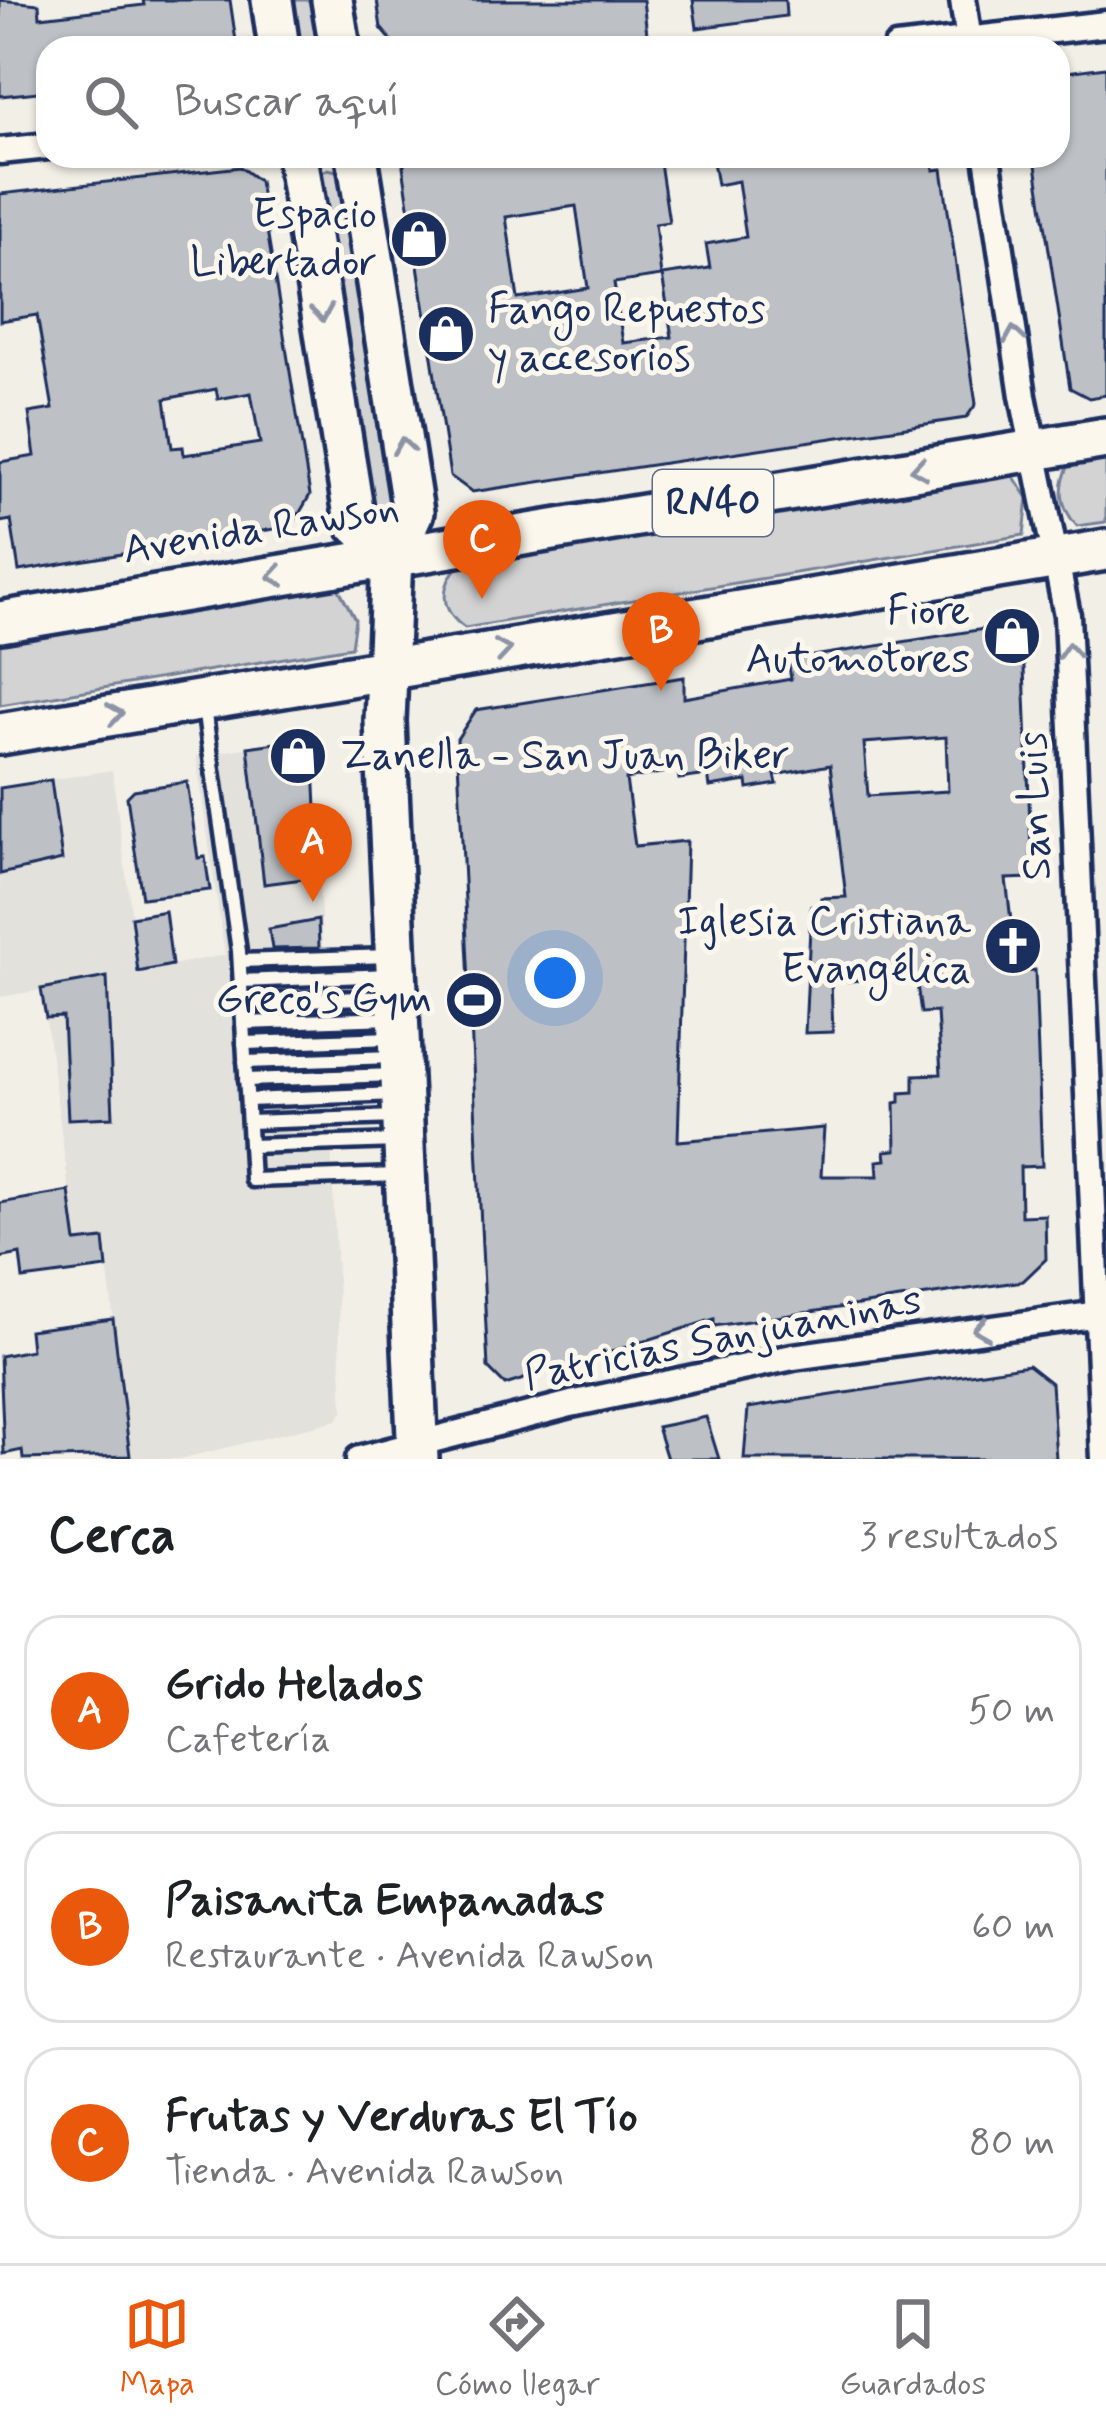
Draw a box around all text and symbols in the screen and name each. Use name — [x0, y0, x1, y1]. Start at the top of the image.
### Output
search box — [36, 36, 1070, 168]
icon: search — [78, 69, 144, 135]
text: Buscar aquí — [174, 73, 400, 132]
place label: Espacio Libertador — [190, 188, 377, 291]
shop icon: Espacio Libertador — [388, 208, 450, 270]
place label: Fango Repuestos y accesorios — [488, 283, 766, 386]
one-way arrow — [308, 303, 333, 323]
shop icon: Fango Repuestos y accesorios — [415, 303, 477, 365]
one-way arrow — [1002, 325, 1028, 344]
one-way arrow — [391, 436, 416, 456]
one-way arrow — [910, 455, 930, 480]
road number: RN40 — [653, 470, 773, 536]
street label: Avenida Rawson — [119, 481, 403, 579]
pin: C — [443, 500, 521, 599]
one-way arrow — [267, 562, 287, 587]
place label: Fiore Automotores — [746, 585, 970, 688]
pin: B — [622, 592, 700, 691]
shop icon: Fiore Automotores — [981, 605, 1043, 667]
one-way arrow — [492, 639, 512, 664]
one-way arrow — [1056, 641, 1082, 660]
one-way arrow — [105, 703, 125, 728]
shop icon: Zanella - San Juan Biker — [267, 725, 329, 787]
place label: Zanella - San Juan Biker — [340, 729, 790, 784]
street label: San Luis — [1006, 731, 1066, 881]
pin: A — [274, 803, 352, 902]
place label: Iglesia Cristiana Evangélica — [677, 895, 972, 1001]
church icon: Iglesia Cristiana Evangélica — [982, 915, 1044, 977]
your location — [525, 948, 585, 1008]
sports icon: Greco's Gym — [443, 969, 505, 1031]
place label: Greco's Gym — [216, 973, 432, 1028]
street label: Patricias Sanjuaninas — [520, 1273, 926, 1405]
one-way arrow — [972, 1315, 991, 1341]
text: Cerca — [48, 1504, 176, 1570]
text: 3 resultados — [859, 1512, 1058, 1563]
text: Grido Helados — [165, 1656, 423, 1715]
text: A — [77, 1686, 103, 1737]
text: 50 m — [968, 1686, 1055, 1737]
text: Cafetería — [165, 1715, 331, 1766]
text: Paisanita Empanadas — [165, 1872, 604, 1931]
text: B — [78, 1902, 102, 1953]
text: 60 m — [971, 1902, 1055, 1953]
text: Restaurante · Avenida Rawson — [165, 1931, 654, 1982]
text: Frutas y Verduras El Tío — [165, 2088, 638, 2147]
text: C — [76, 2118, 104, 2169]
text: 80 m — [969, 2118, 1055, 2169]
text: Tienda · Avenida Rawson — [165, 2147, 564, 2198]
tab: Mapa — [120, 2291, 195, 2407]
tab: Cómo llegar — [435, 2291, 600, 2407]
tab: Guardados — [839, 2291, 986, 2407]

